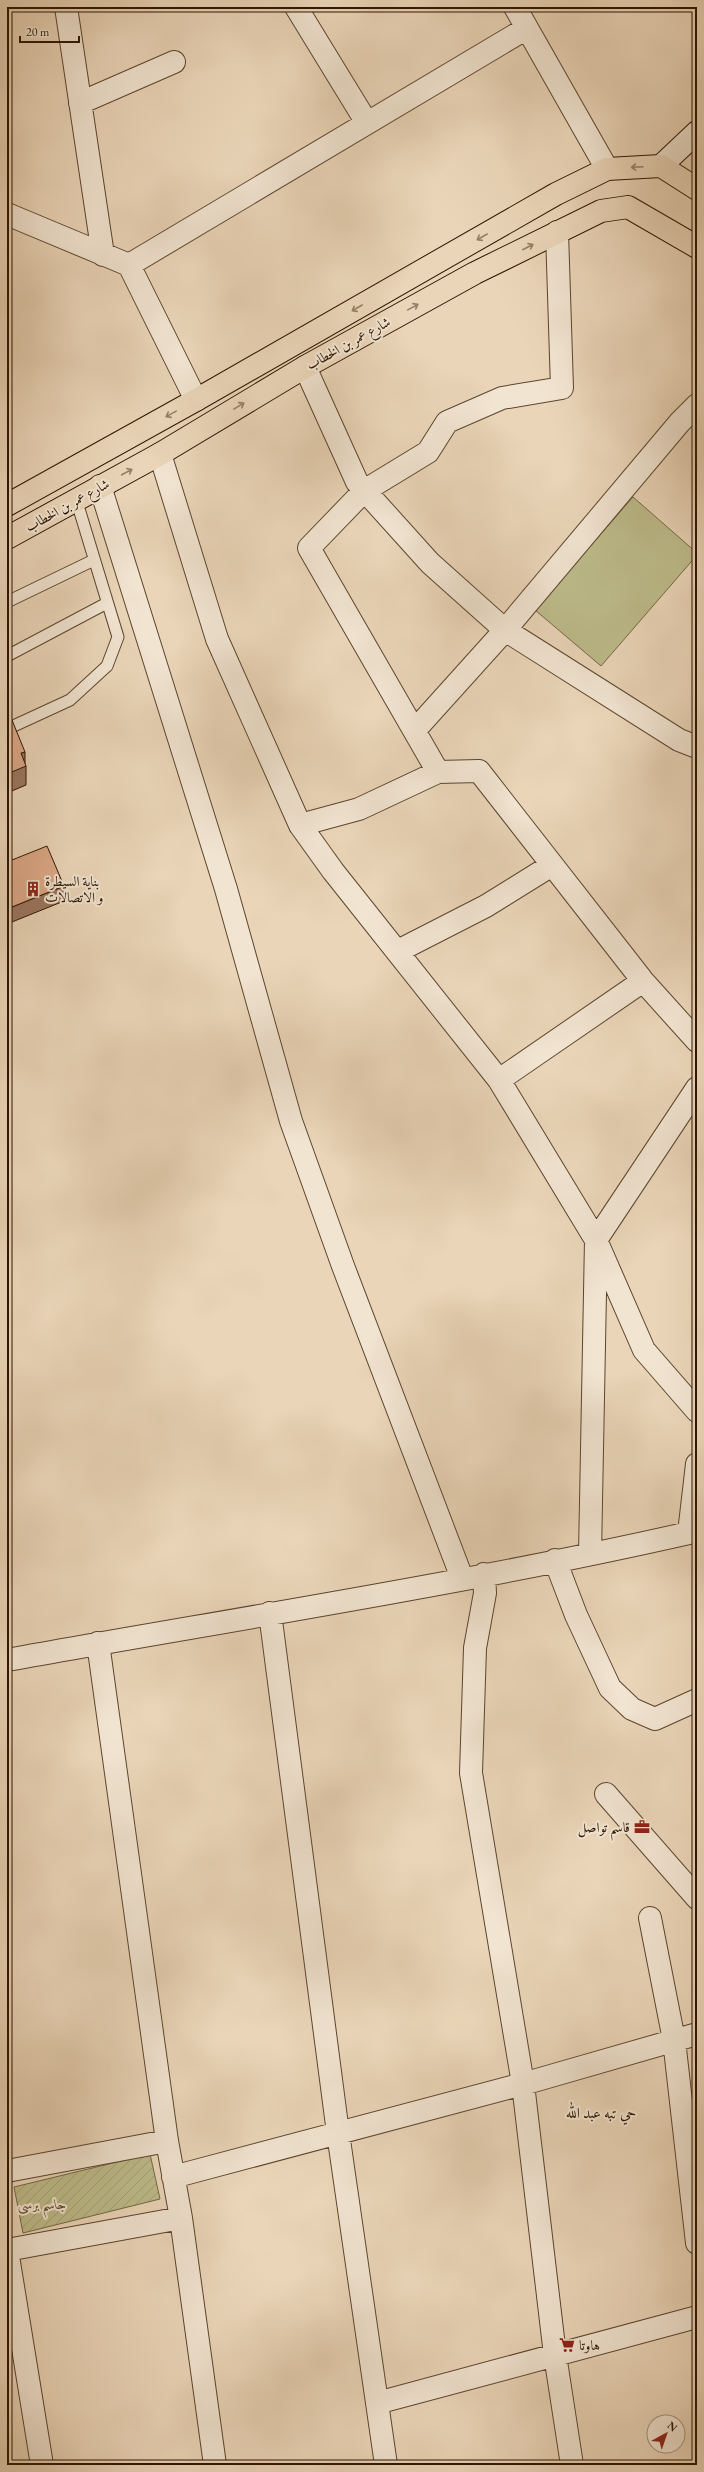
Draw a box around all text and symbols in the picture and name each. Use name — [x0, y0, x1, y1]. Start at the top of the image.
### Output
scale bar — [20, 18, 79, 44]
text: 20 m — [26, 24, 50, 40]
one-way arrow — [631, 164, 644, 171]
one-way arrow — [476, 233, 488, 241]
one-way arrow — [522, 242, 534, 250]
one-way arrow — [407, 303, 419, 311]
one-way arrow — [351, 305, 363, 313]
street label: شارع عمر بن الخطاب — [303, 312, 395, 376]
one-way arrow — [233, 402, 245, 410]
one-way arrow — [165, 411, 177, 418]
one-way arrow — [121, 467, 133, 475]
street label: شارع عمر بن الخطاب — [22, 474, 114, 538]
place label: بناية السيطرة و الاتصالات — [45, 872, 103, 906]
building icon: بناية السيطرة و الاتصالات — [24, 880, 42, 898]
place label: قاسم تواصل — [578, 1818, 630, 1841]
office icon: قاسم تواصل — [633, 1818, 651, 1836]
district label: حي تبه عبد الله — [566, 2101, 636, 2125]
park label: جاسم برسی — [18, 2195, 66, 2218]
supermarket icon: هاوتا — [558, 2336, 576, 2354]
place label: هاوتا — [579, 2336, 600, 2354]
north arrow — [646, 2414, 686, 2454]
text: N — [665, 2418, 680, 2435]

